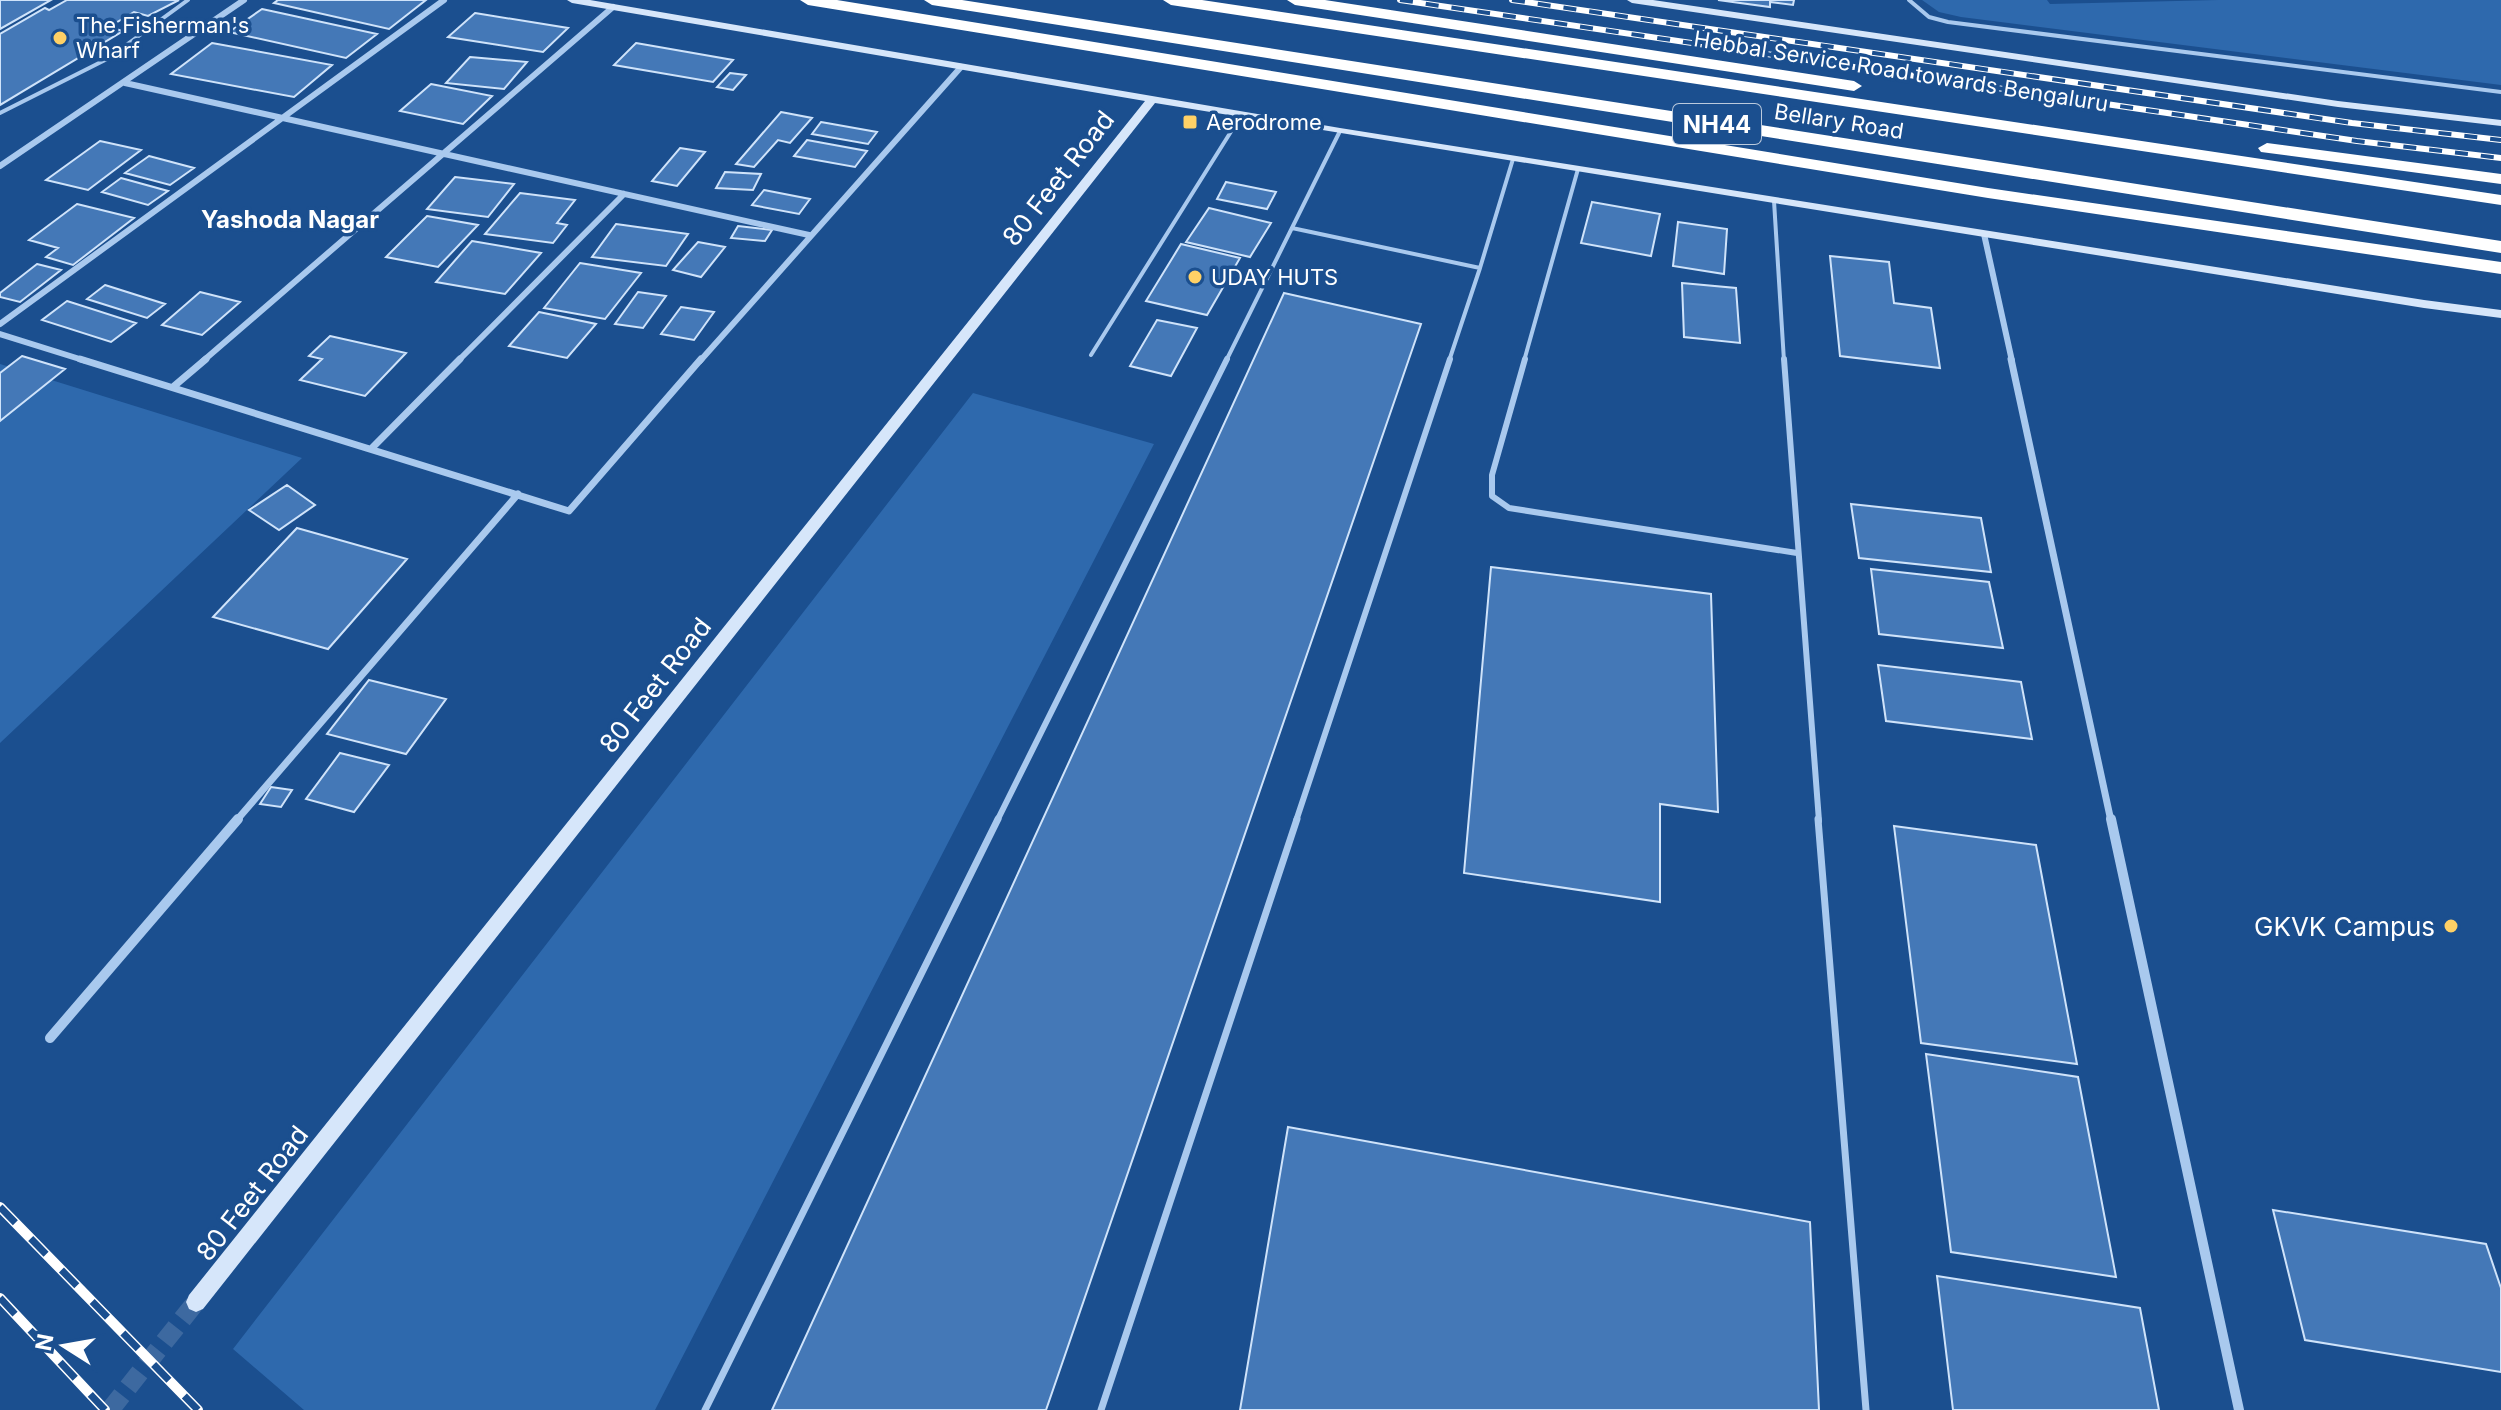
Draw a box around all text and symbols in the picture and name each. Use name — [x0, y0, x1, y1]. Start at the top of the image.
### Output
place label: The Fisherman's Wharf — [76, 12, 249, 63]
street label: Hebbal Service Road towards Bengaluru — [1692, 25, 2110, 117]
marker: The Fisherman's Wharf — [51, 29, 69, 47]
street label: Bellary Road — [1773, 98, 1905, 144]
street label: 80 Feet Road — [996, 104, 1120, 252]
road number: NH44 — [1673, 104, 1761, 144]
place label: Aerodrome — [1206, 109, 1322, 135]
marker: Aerodrome — [1181, 113, 1199, 131]
district label: Yashoda Nagar — [201, 205, 379, 234]
place label: UDAY HUTS — [1211, 264, 1338, 290]
marker: UDAY HUTS — [1186, 268, 1204, 286]
street label: 80 Feet Road — [593, 611, 717, 759]
place label: GKVK Campus — [2254, 911, 2435, 942]
marker: GKVK Campus — [2442, 917, 2460, 935]
street label: 80 Feet Road — [190, 1119, 314, 1267]
north arrow — [24, 1306, 104, 1386]
text: N — [30, 1331, 59, 1353]

